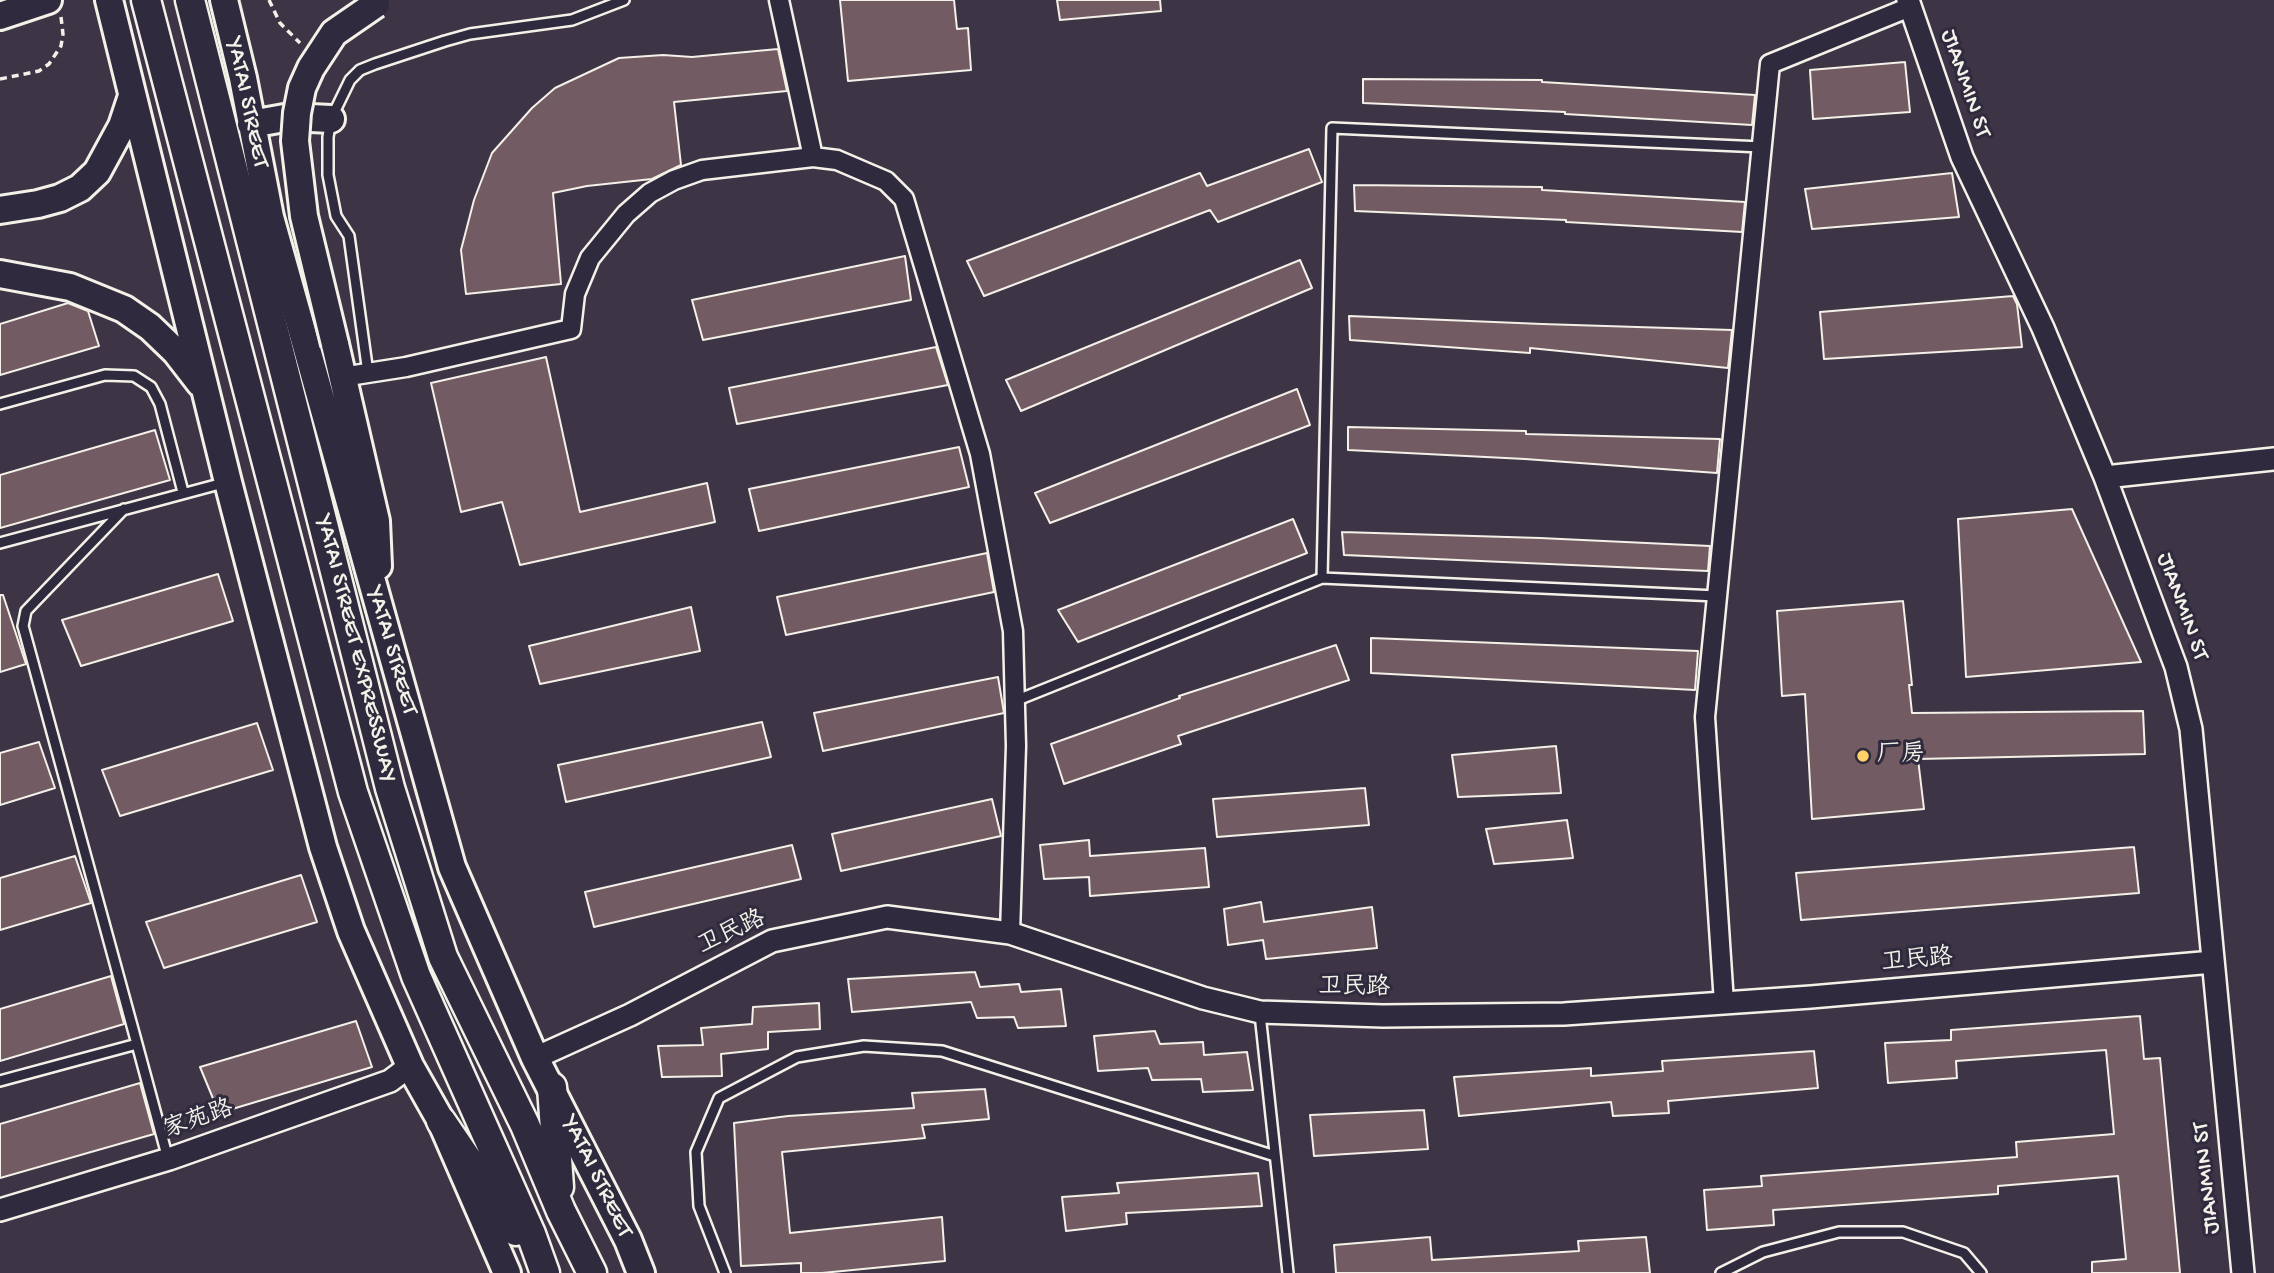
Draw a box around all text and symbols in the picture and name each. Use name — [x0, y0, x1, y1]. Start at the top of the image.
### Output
street label: JIANMIN ST — [1932, 26, 1996, 142]
street label: YATAI STREET — [218, 35, 274, 171]
street label: YATAI STREET EXPRESSWAY — [308, 512, 402, 786]
street label: JIANMIN ST — [2148, 549, 2214, 665]
street label: YATAI STREET — [359, 583, 423, 719]
place label: 厂房 — [1877, 742, 1925, 770]
marker: 厂房 — [1855, 748, 1871, 764]
street label: 卫民路 — [693, 906, 771, 962]
street label: 卫民路 — [1880, 945, 1954, 979]
street label: 卫民路 — [1318, 974, 1390, 1004]
street label: 家苑路 — [160, 1096, 238, 1146]
street label: YATAI STREET — [554, 1111, 638, 1243]
street label: JIANMIN ST — [2188, 1121, 2228, 1235]

